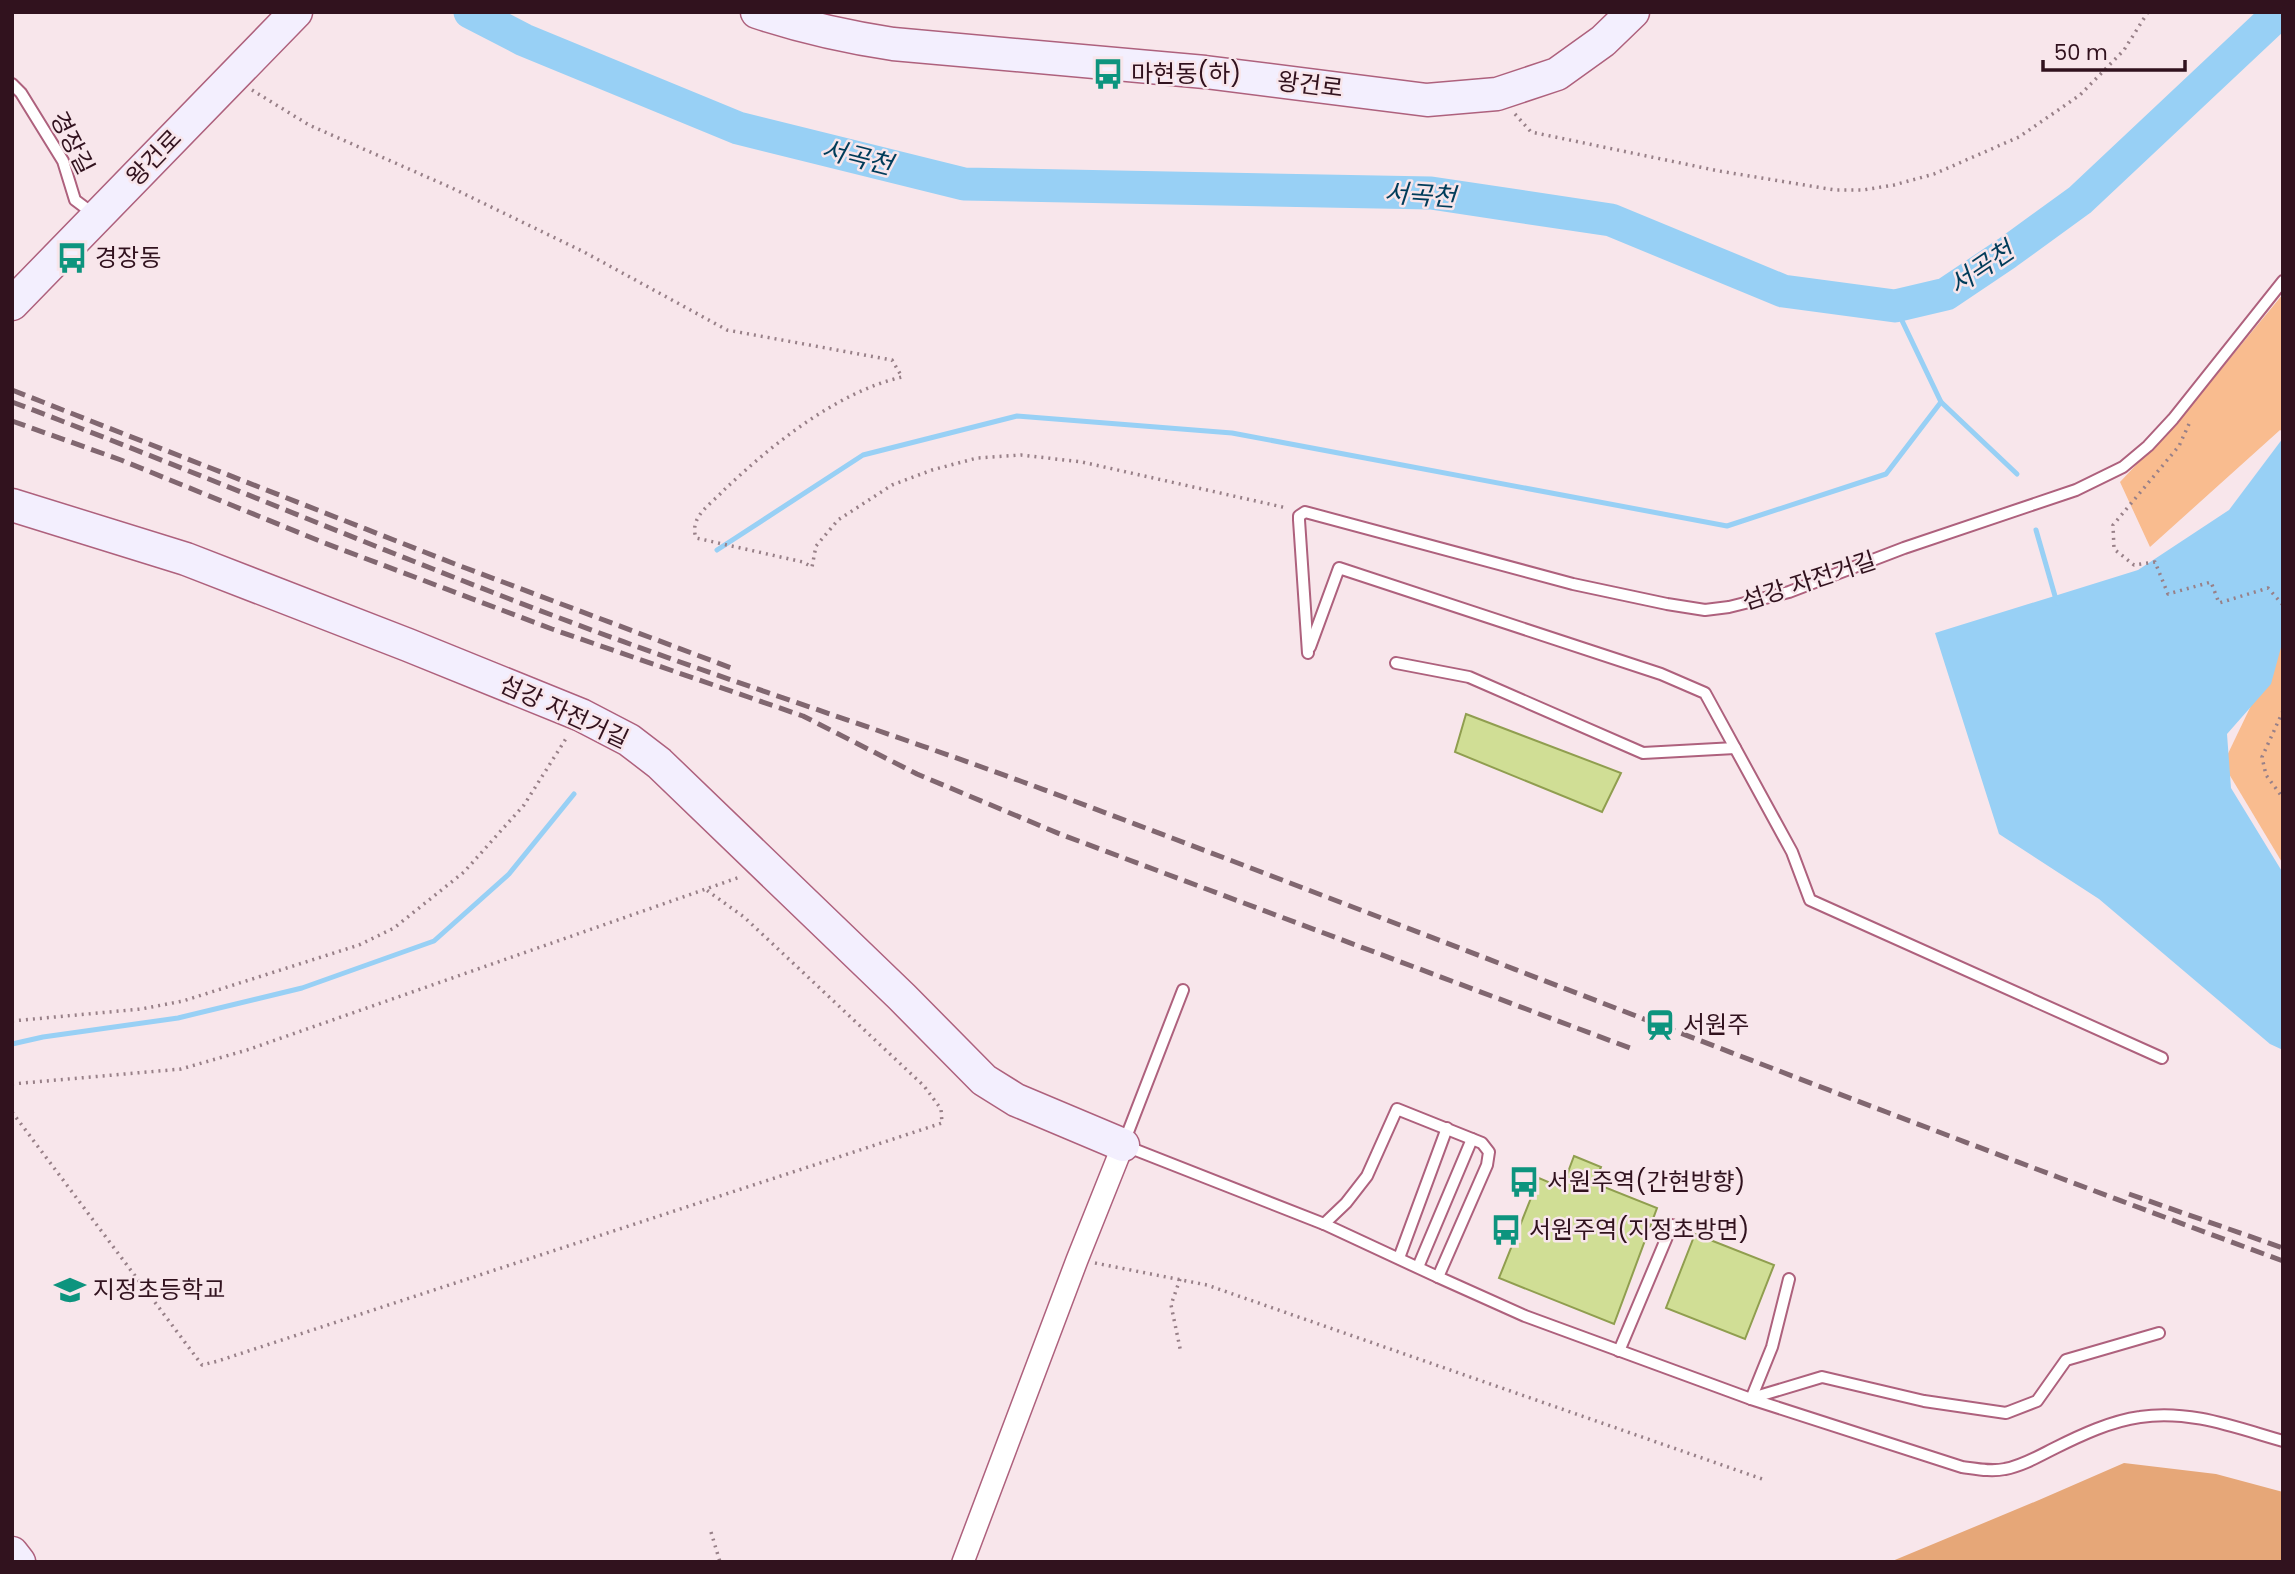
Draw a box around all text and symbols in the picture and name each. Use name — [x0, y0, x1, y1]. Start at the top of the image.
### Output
scale bar — [2043, 28, 2185, 72]
text: 50 m — [2054, 38, 2108, 67]
bus stop icon: 마현동(하) — [1091, 57, 1125, 91]
place label: 마현동(하) — [1131, 57, 1241, 90]
street label: 왕건로 — [1275, 64, 1345, 105]
street label: 경장길 — [43, 106, 102, 180]
street label: 왕건로 — [119, 122, 189, 193]
water label: 서곡천 — [818, 131, 899, 184]
water label: 서곡천 — [1383, 175, 1460, 216]
water label: 서곡천 — [1941, 231, 2023, 303]
bus stop icon: 경장동 — [55, 241, 89, 275]
place label: 경장동 — [95, 241, 161, 274]
street label: 섬강 자전거길 — [1738, 543, 1880, 618]
street label: 섬강 자전거길 — [494, 667, 634, 756]
station icon: 서원주 — [1643, 1008, 1677, 1042]
place label: 서원주 — [1683, 1008, 1749, 1041]
bus stop icon: 서원주역(간현방향) — [1507, 1165, 1541, 1199]
place label: 서원주역(간현방향) — [1547, 1165, 1745, 1198]
bus stop icon: 서원주역(지정초방면) — [1489, 1213, 1523, 1247]
place label: 서원주역(지정초방면) — [1529, 1213, 1750, 1246]
school or university icon: 지정초등학교 — [53, 1273, 87, 1307]
place label: 지정초등학교 — [93, 1273, 225, 1306]

